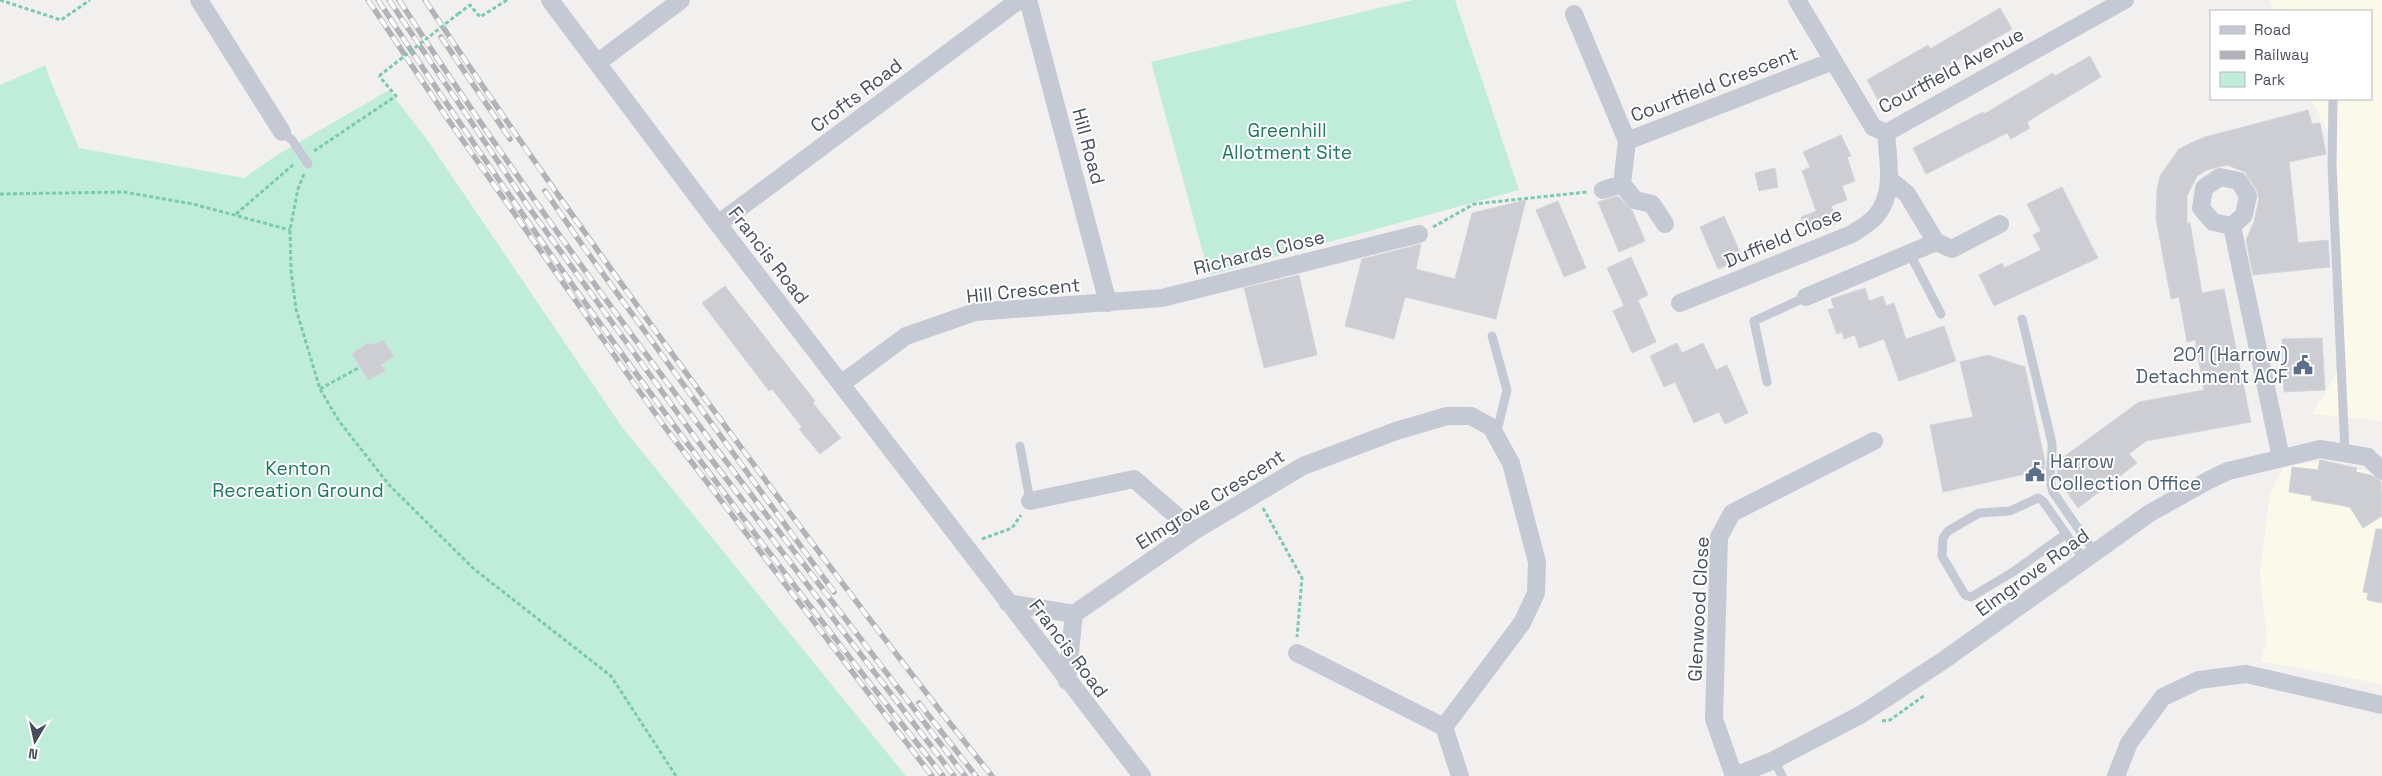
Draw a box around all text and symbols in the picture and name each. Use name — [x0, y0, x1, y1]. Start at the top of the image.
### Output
legend — [2210, 10, 2372, 100]
text: Road — [2254, 20, 2291, 39]
street label: Courtfield Avenue — [1874, 22, 2028, 119]
street label: Courtfield Crescent — [1627, 41, 1802, 128]
text: Railway — [2254, 45, 2309, 64]
street label: Crofts Road — [805, 53, 907, 138]
text: Park — [2254, 70, 2285, 89]
street label: Hill Road — [1066, 105, 1111, 187]
park label: Greenhill Allotment Site — [1222, 118, 1352, 165]
street label: Francis Road — [723, 201, 815, 309]
street label: Duffield Close — [1720, 201, 1846, 274]
street label: Richards Close — [1191, 224, 1327, 281]
street label: Hill Crescent — [965, 272, 1081, 309]
place label: 201 (Harrow) Detachment ACF — [2136, 342, 2288, 389]
public building icon: 201 (Harrow) Detachment ACF — [2292, 354, 2314, 376]
street label: Elmgrove Crescent — [1131, 443, 1289, 555]
place label: Harrow Collection Office — [2050, 449, 2201, 496]
park label: Kenton Recreation Ground — [212, 456, 384, 503]
public building icon: Harrow Collection Office — [2024, 461, 2046, 483]
street label: Elmgrove Road — [1970, 523, 2094, 622]
street label: Glenwood Close — [1682, 536, 1715, 682]
street label: Francis Road — [1023, 594, 1114, 703]
north arrow — [10, 716, 60, 766]
text: N — [27, 744, 39, 763]

